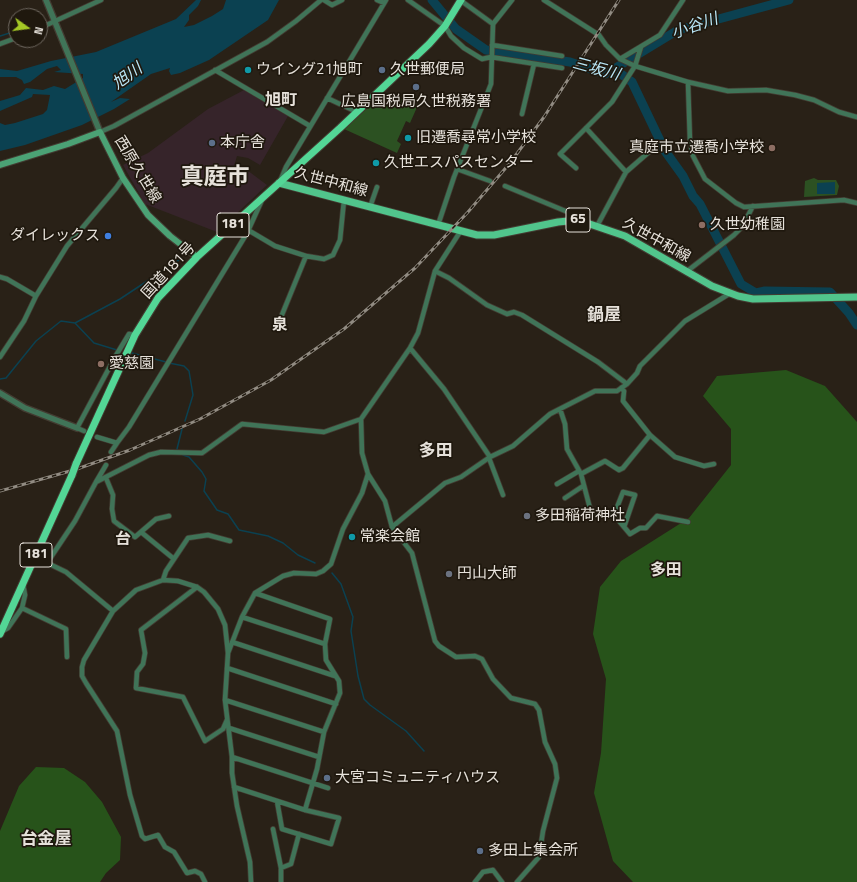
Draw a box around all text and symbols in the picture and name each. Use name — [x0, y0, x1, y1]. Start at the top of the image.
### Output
north arrow — [8, 8, 48, 48]
water label: 小谷川 — [669, 10, 721, 44]
text: N — [30, 25, 47, 36]
water label: 三坂川 — [570, 55, 622, 85]
water label: 旭川 — [109, 60, 147, 94]
place label: ウイング21旭町 — [256, 61, 363, 79]
place label: 久世郵便局 — [390, 61, 465, 79]
marker: ウイング21旭町 — [243, 65, 253, 75]
marker: 久世郵便局 — [377, 65, 387, 75]
marker: 広島国税局久世税務署 — [411, 82, 421, 92]
district label: 旭町 — [265, 91, 297, 111]
place label: 広島国税局久世税務署 — [341, 93, 491, 111]
place label: 旧遷喬尋常小学校 — [416, 129, 536, 147]
street label: 西原久世線 — [110, 133, 164, 207]
marker: 旧遷喬尋常小学校 — [403, 133, 413, 143]
place label: 本庁舎 — [220, 134, 265, 152]
marker: 本庁舎 — [207, 138, 217, 148]
place label: 真庭市立遷喬小学校 — [629, 139, 764, 157]
marker: 真庭市立遷喬小学校 — [767, 143, 777, 153]
place label: 久世エスパスセンター — [384, 154, 534, 172]
marker: 久世エスパスセンター — [371, 158, 381, 168]
district label: 真庭市 — [181, 164, 249, 192]
street label: 久世中和線 — [292, 165, 370, 201]
road number: 65 — [566, 208, 590, 232]
road number: 181 — [217, 213, 249, 237]
street label: 久世中和線 — [619, 215, 693, 267]
place label: 久世幼稚園 — [710, 216, 785, 234]
marker: 久世幼稚園 — [697, 220, 707, 230]
place label: ダイレックス — [10, 227, 100, 245]
marker: ダイレックス — [103, 231, 113, 241]
street label: 国道181号 — [138, 239, 200, 303]
district label: 鍋屋 — [587, 306, 621, 326]
district label: 泉 — [272, 316, 288, 336]
place label: 愛慈園 — [109, 355, 154, 373]
marker: 愛慈園 — [96, 359, 106, 369]
district label: 多田 — [419, 442, 453, 462]
place label: 多田稲荷神社 — [535, 507, 625, 525]
marker: 多田稲荷神社 — [522, 511, 532, 521]
place label: 常楽会館 — [360, 528, 420, 546]
district label: 台 — [115, 530, 131, 550]
marker: 常楽会館 — [347, 532, 357, 542]
road number: 181 — [20, 543, 52, 567]
district label: 多田 — [650, 561, 682, 581]
place label: 円山大師 — [457, 565, 517, 583]
marker: 円山大師 — [444, 569, 454, 579]
place label: 大宮コミュニティハウス — [335, 769, 500, 787]
marker: 大宮コミュニティハウス — [322, 773, 332, 783]
district label: 台金屋 — [21, 830, 71, 850]
place label: 多田上集会所 — [488, 842, 578, 860]
marker: 多田上集会所 — [475, 846, 485, 856]

